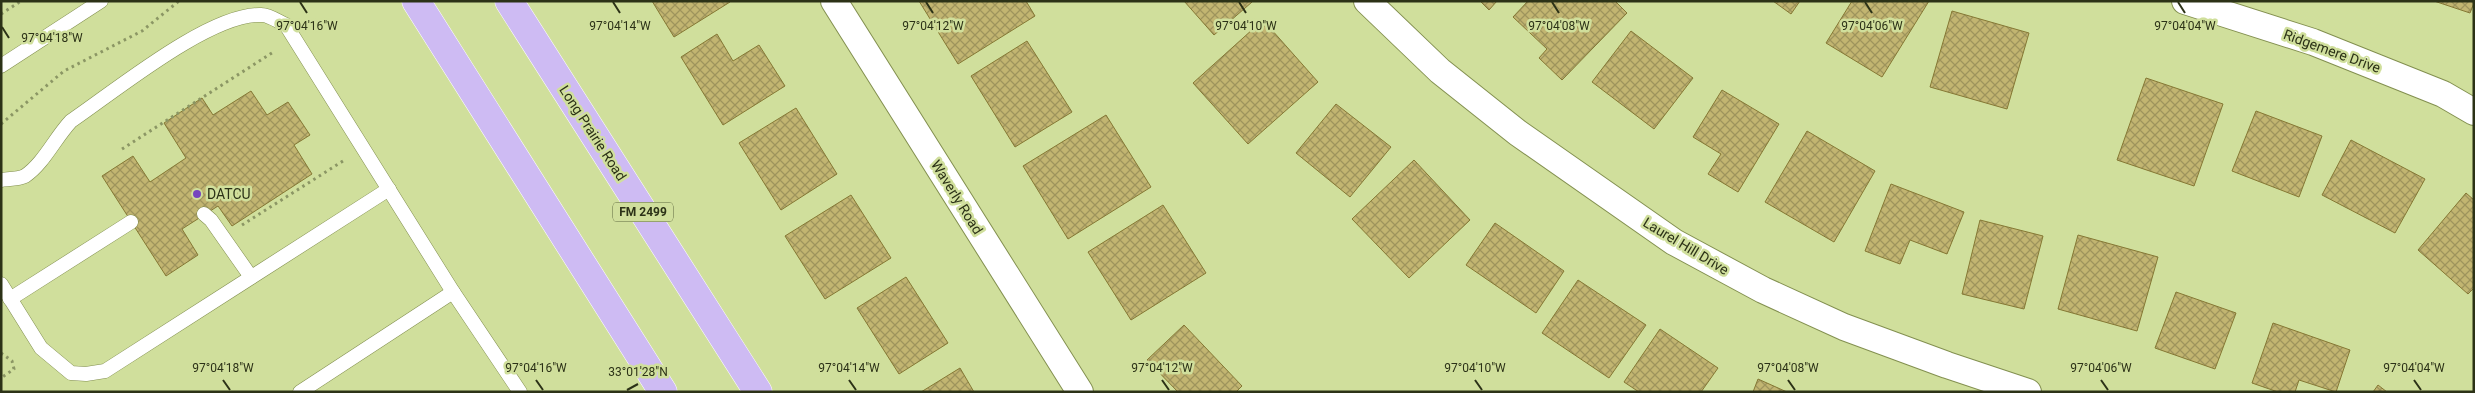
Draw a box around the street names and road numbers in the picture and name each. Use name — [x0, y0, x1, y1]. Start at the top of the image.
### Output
street label: Ridgemere Drive — [2281, 26, 2383, 76]
street label: Long Prairie Road — [556, 82, 630, 184]
street label: Waverly Road — [928, 157, 986, 237]
road number: FM 2499 — [613, 202, 673, 222]
street label: Laurel Hill Drive — [1640, 214, 1732, 278]

